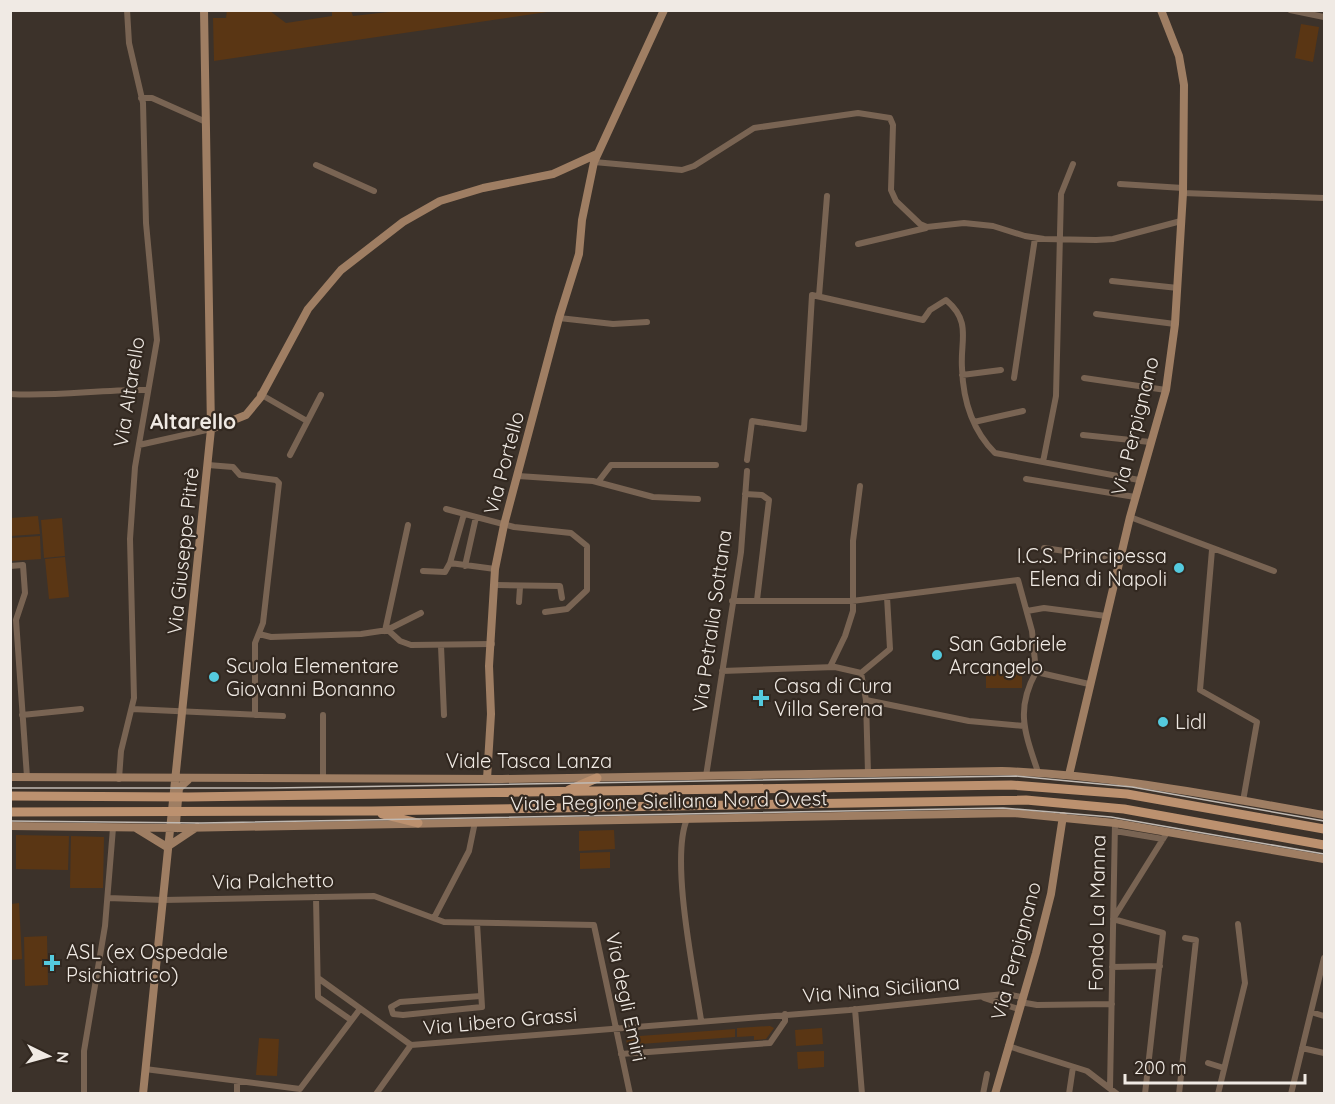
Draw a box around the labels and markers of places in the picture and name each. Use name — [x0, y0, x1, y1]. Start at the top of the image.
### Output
place label: I.C.S. Principessa Elena di Napoli — [1017, 543, 1167, 591]
marker: I.C.S. Principessa Elena di Napoli — [1172, 561, 1186, 575]
place label: San Gabriele Arcangelo — [949, 631, 1067, 679]
marker: San Gabriele Arcangelo — [930, 648, 944, 662]
place label: Scuola Elementare Giovanni Bonanno — [226, 653, 399, 701]
marker: Scuola Elementare Giovanni Bonanno — [207, 670, 221, 684]
place label: Casa di Cura Villa Serena — [774, 673, 892, 721]
marker: Casa di Cura Villa Serena — [752, 689, 770, 707]
place label: Lidl — [1175, 709, 1207, 734]
marker: Lidl — [1156, 715, 1170, 729]
place label: ASL (ex Ospedale Psichiatrico) — [66, 939, 228, 987]
marker: ASL (ex Ospedale Psichiatrico) — [43, 954, 61, 972]

